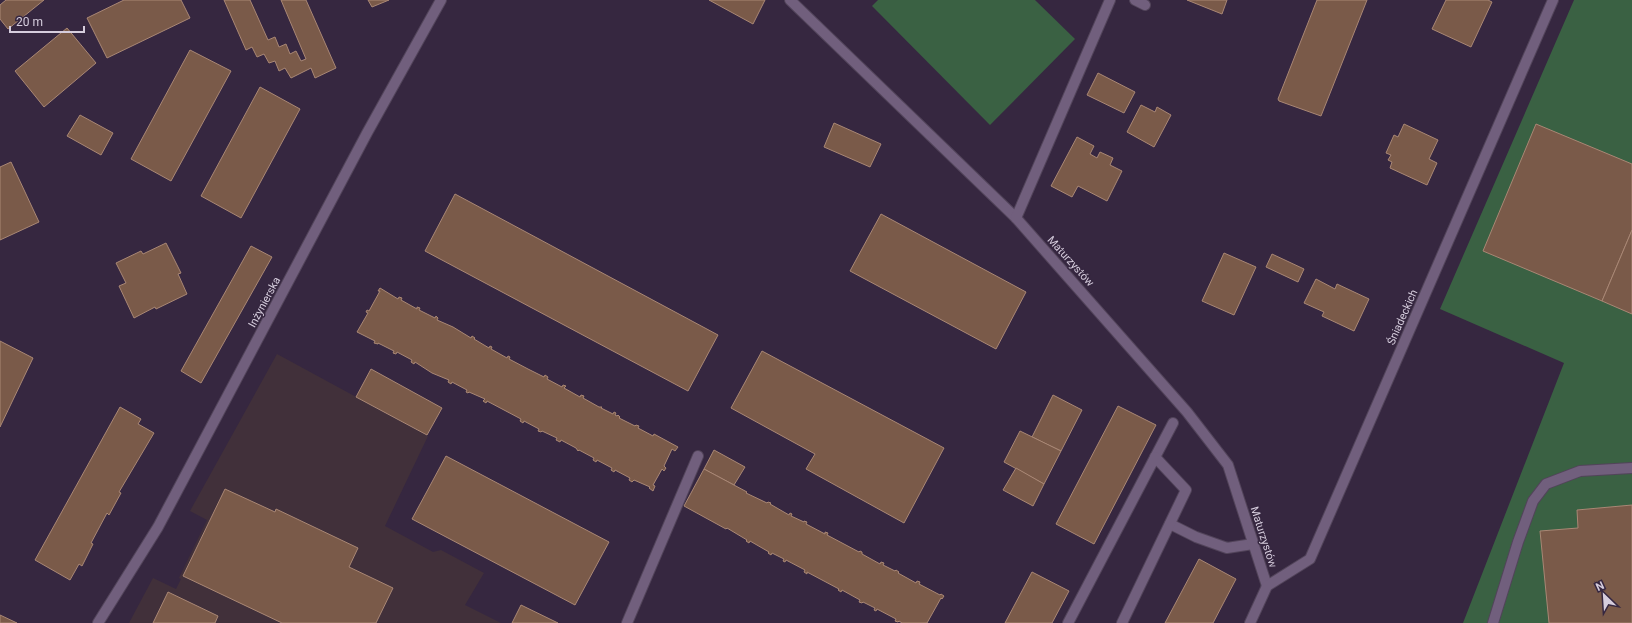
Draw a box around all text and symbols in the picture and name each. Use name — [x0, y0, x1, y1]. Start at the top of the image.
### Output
scale bar — [10, 8, 84, 34]
text: 20 m — [16, 15, 43, 29]
street label: Maturzystów — [1045, 233, 1097, 290]
street label: Inżynierska — [246, 275, 283, 330]
street label: Śniadeckich — [1384, 288, 1420, 347]
street label: Maturzystów — [1248, 505, 1280, 570]
north arrow — [1584, 575, 1624, 615]
text: N — [1594, 579, 1606, 594]

